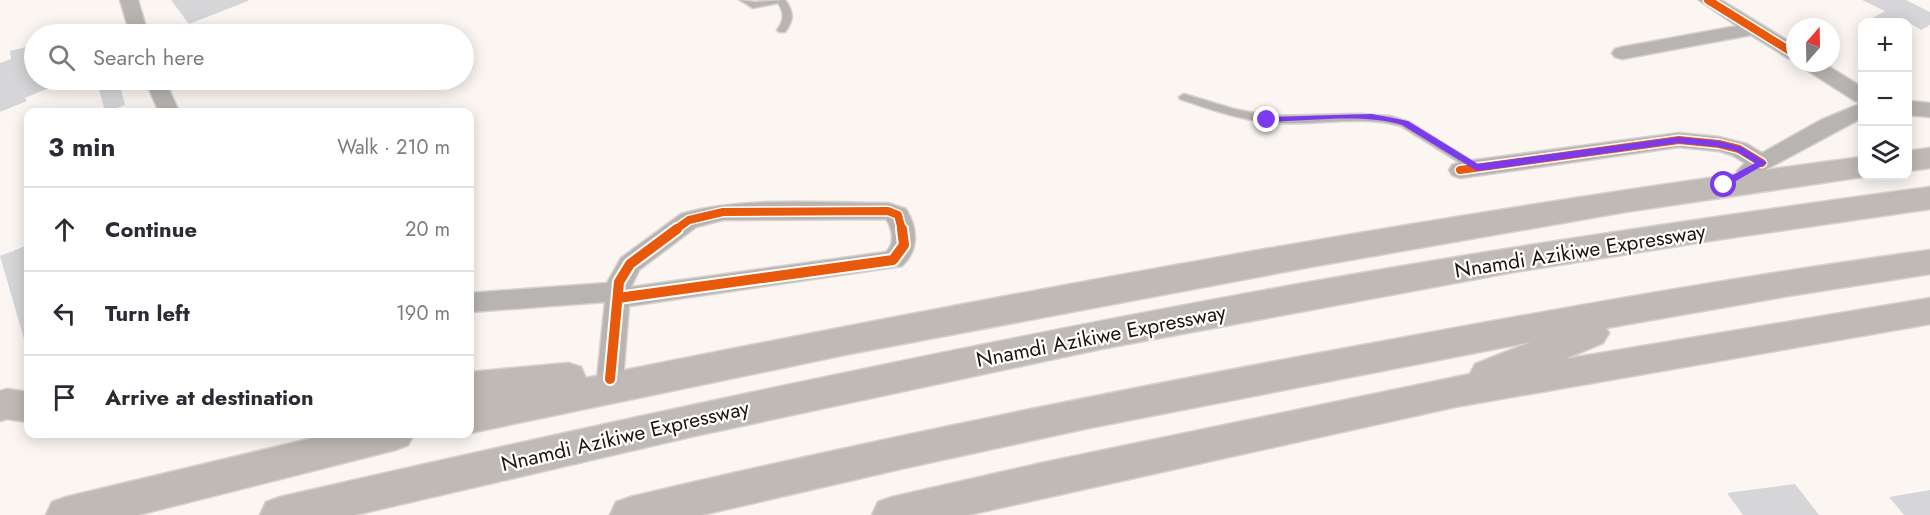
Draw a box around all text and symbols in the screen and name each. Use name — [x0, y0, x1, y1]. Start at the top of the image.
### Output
north arrow — [1786, 18, 1840, 72]
map controls — [1858, 18, 1912, 180]
button: + — [1858, 18, 1912, 72]
search box — [24, 24, 474, 90]
icon: search — [45, 41, 78, 74]
text: Search here — [93, 41, 204, 73]
button: − — [1858, 72, 1912, 126]
route end — [1253, 106, 1279, 132]
button: layers — [1858, 126, 1912, 180]
text: 3 min — [48, 128, 115, 166]
text: Walk · 210 m — [337, 133, 450, 162]
route start — [1710, 171, 1736, 197]
icon: ahead — [48, 213, 81, 246]
text: Continue — [105, 213, 197, 245]
text: 20 m — [405, 215, 450, 244]
street label: Nnamdi Azikiwe Expressway — [1452, 216, 1708, 286]
icon: left — [48, 297, 81, 330]
text: Turn left — [105, 297, 190, 329]
street label: Nnamdi Azikiwe Expressway — [974, 297, 1229, 375]
text: 190 m — [396, 299, 450, 328]
icon: arrive — [48, 381, 81, 414]
text: Arrive at destination — [105, 381, 314, 413]
street label: Nnamdi Azikiwe Expressway — [498, 393, 753, 479]

